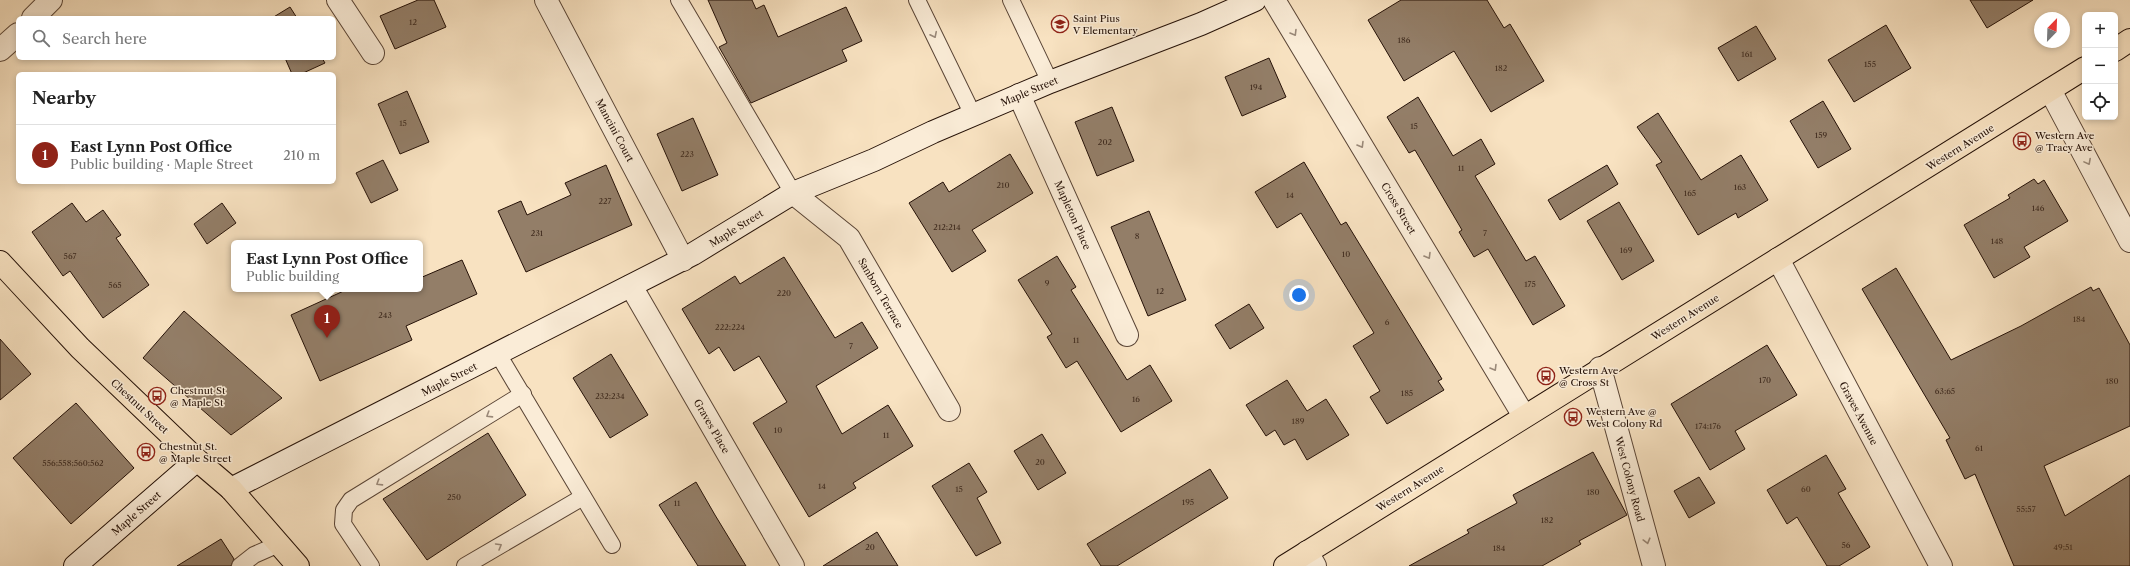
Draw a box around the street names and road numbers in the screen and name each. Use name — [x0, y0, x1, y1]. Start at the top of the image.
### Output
street label: Maple Street — [999, 73, 1060, 109]
street label: Mancini Court — [592, 96, 637, 164]
street label: Western Avenue — [1923, 121, 1997, 174]
street label: Mapleton Place — [1051, 179, 1094, 252]
street label: Cross Street — [1378, 180, 1419, 237]
street label: Maple Street — [707, 206, 766, 250]
street label: Sanborn Terrace — [855, 256, 906, 331]
street label: Western Avenue — [1648, 291, 1722, 344]
street label: Maple Street — [419, 360, 480, 399]
street label: Chestnut Street — [108, 376, 172, 437]
street label: Graves Avenue — [1836, 379, 1881, 448]
street label: Graves Place — [691, 397, 733, 456]
street label: West Colony Road — [1612, 434, 1647, 523]
street label: Western Avenue — [1373, 462, 1447, 515]
street label: Maple Street — [109, 488, 164, 538]

